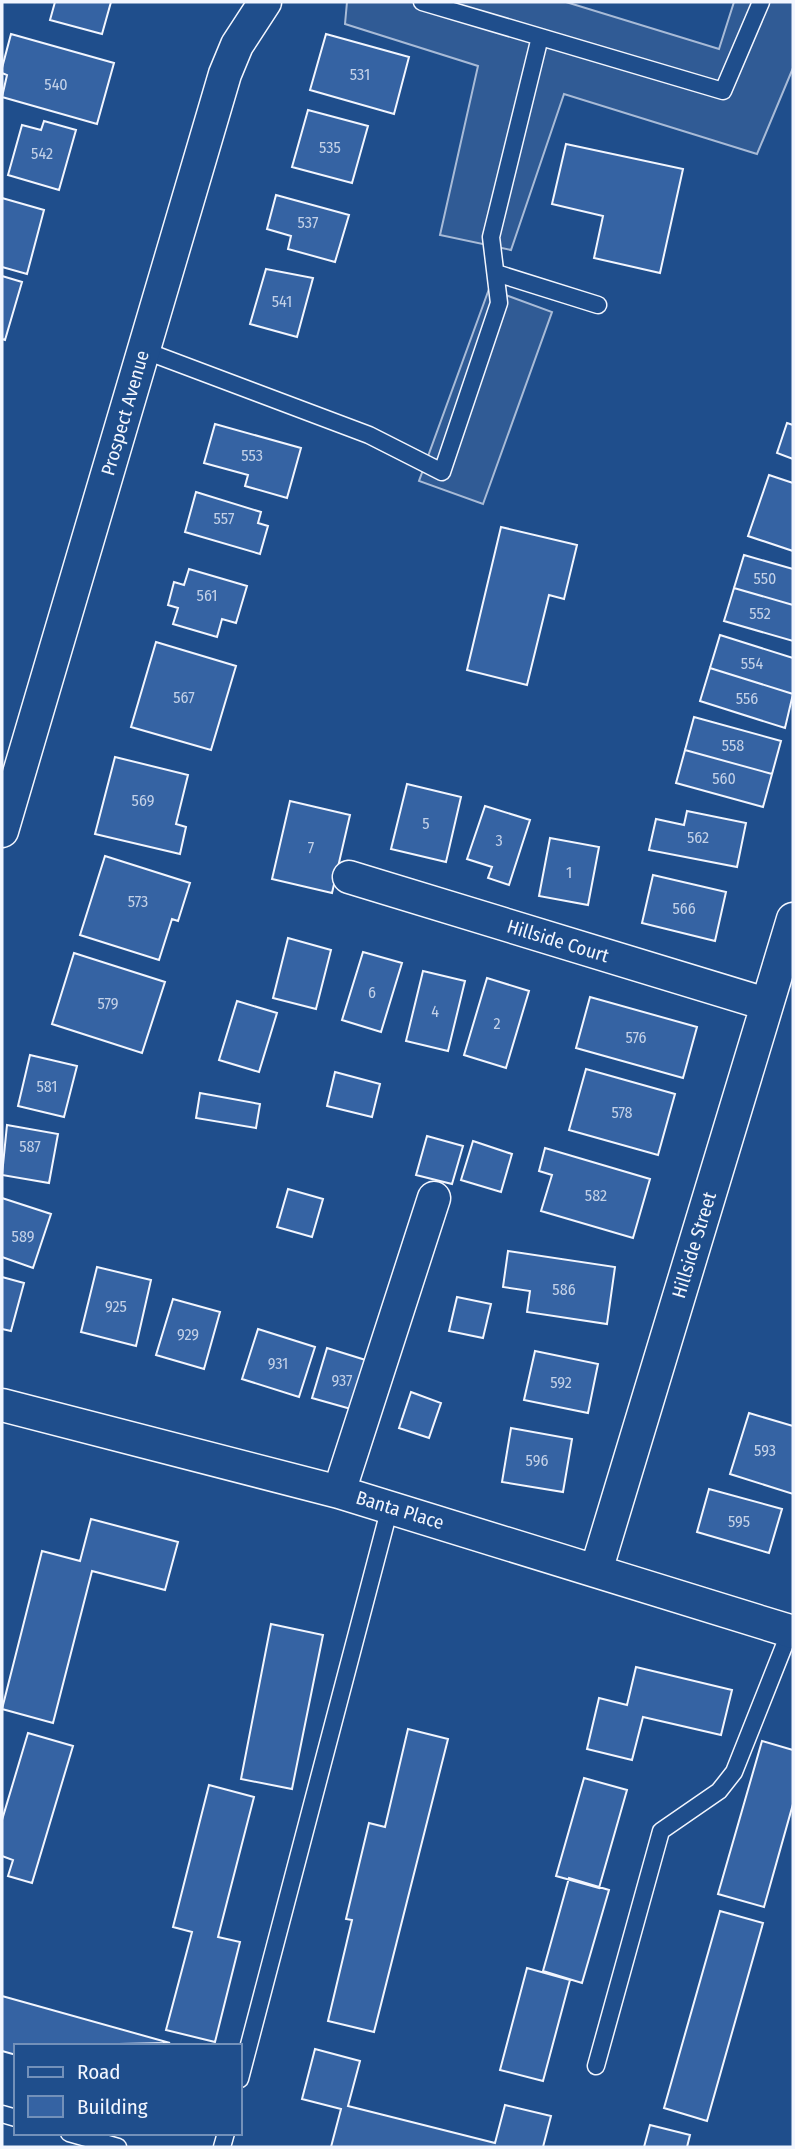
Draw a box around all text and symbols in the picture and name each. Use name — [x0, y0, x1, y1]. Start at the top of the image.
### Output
house number: 531 — [350, 65, 370, 84]
house number: 540 — [44, 75, 68, 94]
house number: 535 — [319, 138, 341, 157]
house number: 542 — [31, 144, 53, 163]
house number: 537 — [298, 213, 319, 232]
house number: 541 — [272, 292, 292, 311]
street label: Prospect Avenue — [96, 348, 154, 478]
house number: 553 — [241, 446, 263, 465]
house number: 557 — [214, 509, 235, 528]
house number: 550 — [754, 569, 776, 588]
house number: 561 — [197, 586, 217, 605]
house number: 552 — [749, 604, 771, 623]
house number: 554 — [741, 654, 763, 673]
house number: 567 — [173, 688, 195, 707]
house number: 556 — [736, 689, 758, 708]
house number: 558 — [722, 736, 744, 755]
house number: 560 — [712, 769, 736, 788]
house number: 569 — [132, 791, 155, 810]
house number: 5 — [422, 814, 430, 833]
house number: 562 — [687, 828, 709, 847]
house number: 3 — [495, 831, 503, 850]
house number: 7 — [308, 838, 315, 857]
house number: 1 — [566, 863, 572, 882]
house number: 573 — [128, 892, 148, 911]
house number: 566 — [672, 899, 696, 918]
street label: Hillside Court — [504, 915, 612, 968]
house number: 6 — [368, 983, 376, 1002]
house number: 579 — [97, 994, 119, 1013]
house number: 4 — [431, 1002, 439, 1021]
house number: 2 — [493, 1014, 501, 1033]
house number: 576 — [625, 1028, 647, 1047]
house number: 581 — [36, 1077, 58, 1096]
house number: 578 — [611, 1103, 633, 1122]
house number: 587 — [19, 1137, 41, 1156]
house number: 582 — [585, 1186, 607, 1205]
street label: Hillside Street — [667, 1188, 721, 1301]
house number: 589 — [12, 1227, 35, 1246]
house number: 586 — [552, 1280, 576, 1299]
house number: 925 — [105, 1297, 127, 1316]
house number: 929 — [177, 1325, 199, 1344]
house number: 931 — [268, 1354, 288, 1373]
house number: 937 — [331, 1371, 353, 1390]
house number: 592 — [550, 1373, 572, 1392]
house number: 593 — [754, 1441, 776, 1460]
house number: 596 — [526, 1451, 548, 1470]
street label: Banta Place — [353, 1486, 447, 1534]
house number: 595 — [728, 1512, 750, 1531]
legend — [14, 2044, 242, 2135]
text: Road — [77, 2059, 121, 2085]
text: Building — [77, 2094, 148, 2120]

